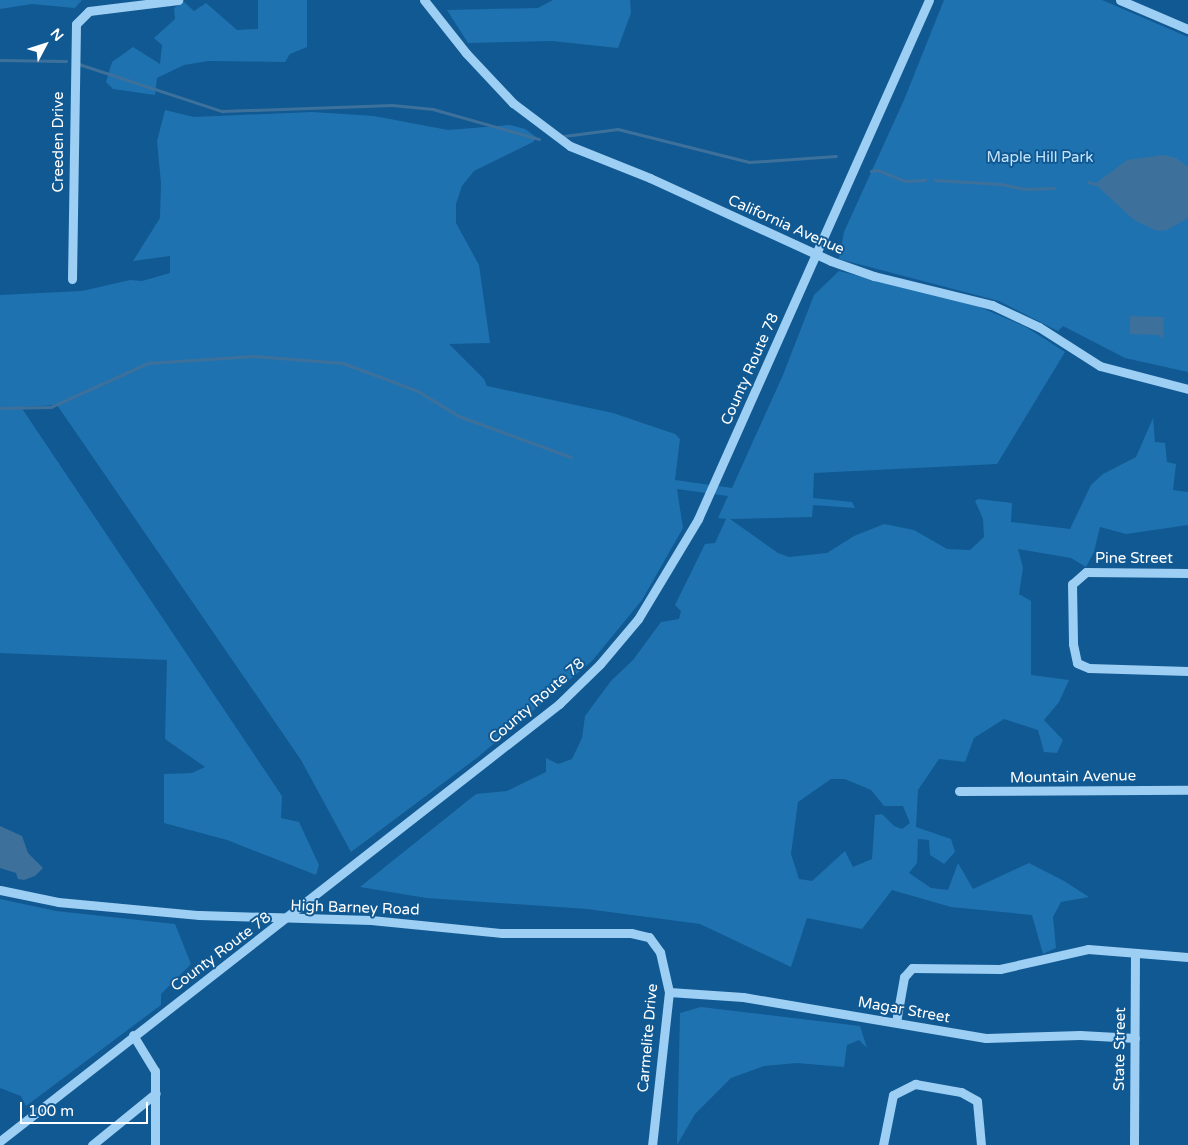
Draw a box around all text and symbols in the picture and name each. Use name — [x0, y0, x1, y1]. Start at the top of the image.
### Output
north arrow — [20, 20, 70, 70]
text: N — [47, 25, 67, 45]
street label: Creeden Drive — [50, 92, 68, 192]
park label: Maple Hill Park — [987, 149, 1093, 167]
street label: California Avenue — [725, 191, 847, 259]
street label: County Route 78 — [717, 310, 783, 428]
street label: Pine Street — [1095, 550, 1173, 568]
street label: County Route 78 — [486, 655, 588, 747]
street label: Mountain Avenue — [1010, 767, 1136, 787]
street label: High Barney Road — [290, 897, 420, 919]
street label: County Route 78 — [167, 908, 275, 996]
street label: Carmelite Drive — [634, 983, 662, 1093]
street label: Magar Street — [856, 993, 952, 1027]
street label: State Street — [1110, 1007, 1130, 1091]
scale bar — [22, 1092, 150, 1124]
text: 100 m — [28, 1102, 74, 1120]

